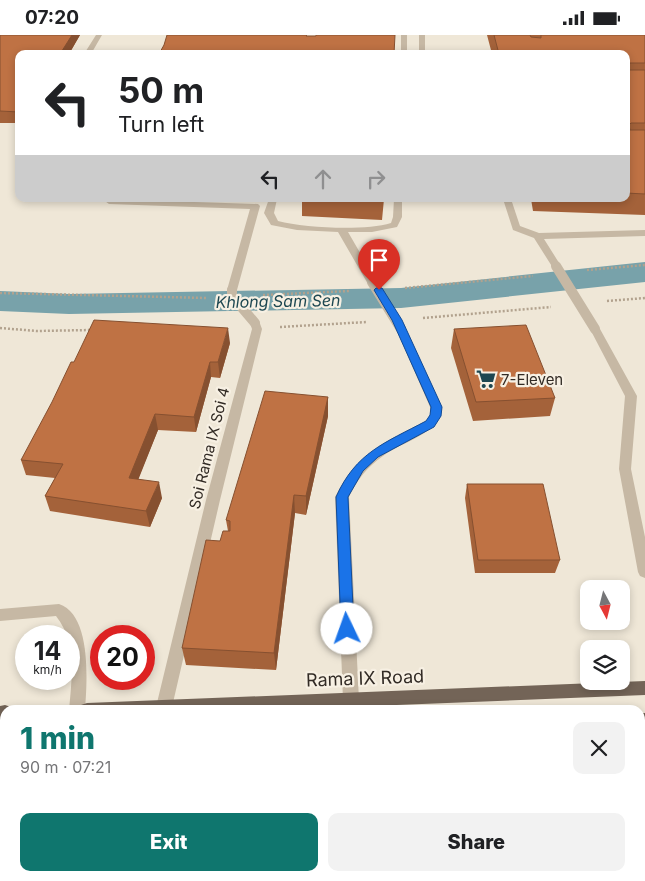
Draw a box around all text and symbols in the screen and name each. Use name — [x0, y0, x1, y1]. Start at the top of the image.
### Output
text: 07:20 — [25, 6, 79, 29]
text: 50 m — [118, 69, 204, 111]
icon: left — [35, 70, 100, 135]
text: Turn left — [118, 111, 204, 137]
icon: left — [256, 165, 284, 193]
icon: ahead — [309, 165, 337, 193]
icon: right — [362, 165, 390, 193]
pin — [358, 239, 400, 290]
icon: arrive — [365, 246, 393, 274]
water label: Khlong Sam Sen — [215, 290, 341, 312]
supermarket icon: 7-Eleven — [475, 368, 497, 390]
place label: 7-Eleven — [501, 370, 563, 389]
street label: Soi Rama IX Soi 4 — [185, 385, 233, 511]
north arrow — [580, 580, 630, 630]
map controls — [580, 580, 630, 690]
position arrow — [320, 602, 372, 654]
speed limit sign: 20 — [90, 625, 155, 690]
text: 14 — [34, 636, 61, 666]
button: layers — [580, 640, 630, 690]
text: km/h — [33, 662, 62, 677]
street label: Rama IX Road — [306, 665, 424, 691]
text: 1 min — [20, 720, 95, 756]
button: close — [573, 722, 625, 774]
text: 90 m · 07:21 — [20, 757, 111, 777]
button: Exit — [20, 813, 318, 871]
button: Share — [328, 813, 625, 871]

